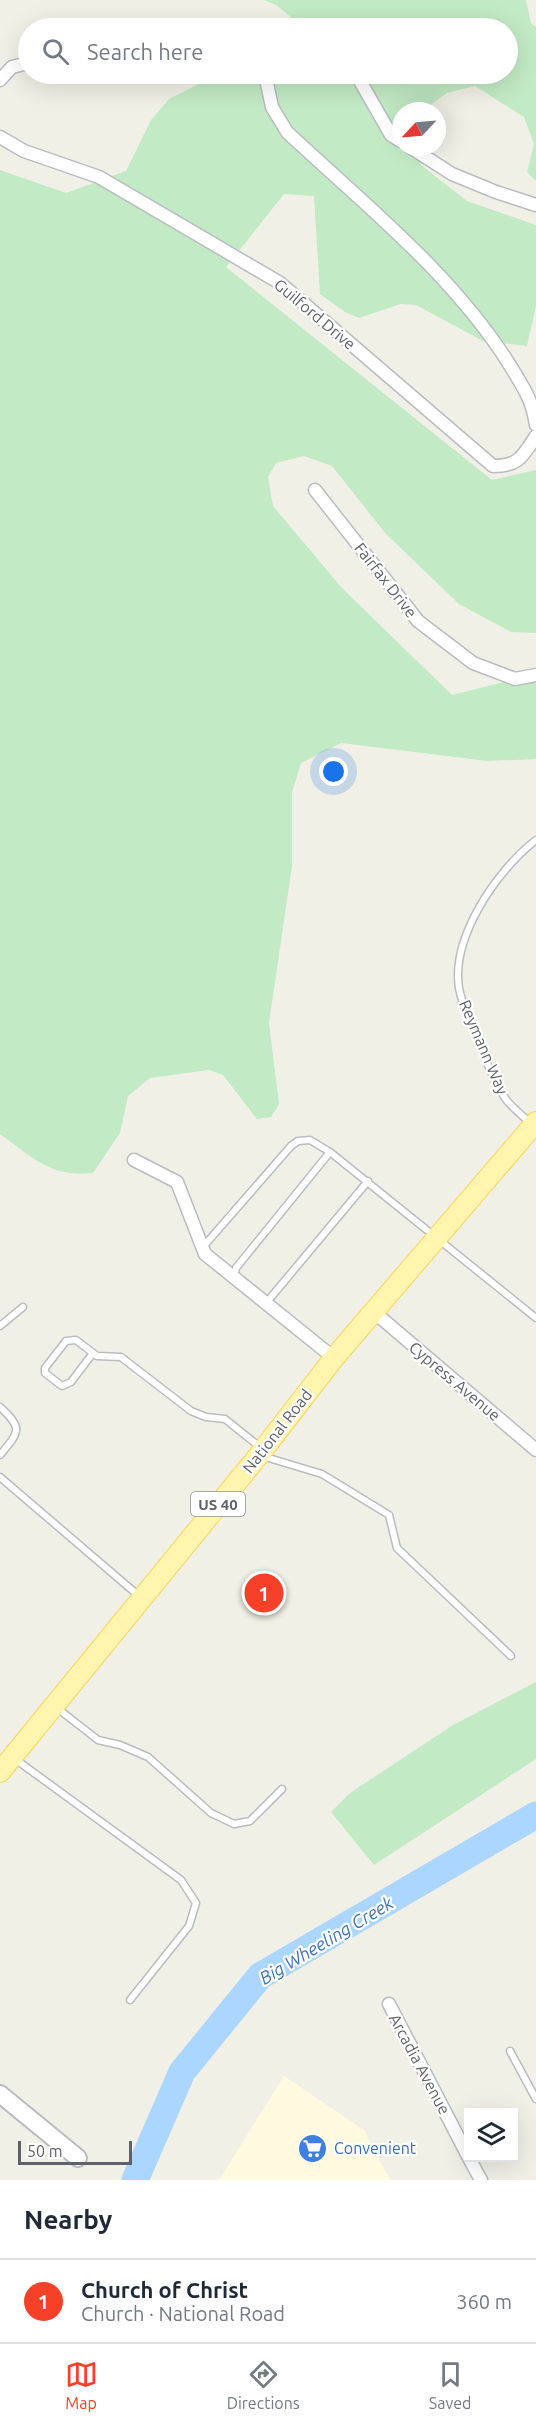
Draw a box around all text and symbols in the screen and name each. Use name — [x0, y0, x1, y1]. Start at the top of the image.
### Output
search box — [18, 18, 518, 84]
icon: search — [39, 35, 72, 68]
text: Search here — [87, 39, 203, 64]
north arrow — [392, 102, 446, 156]
street label: Guilford Drive — [271, 275, 359, 353]
street label: Fairfax Drive — [351, 539, 421, 621]
your location — [319, 757, 348, 786]
street label: Reymann Way — [456, 997, 512, 1097]
street label: Cypress Avenue — [406, 1338, 504, 1424]
street label: National Road — [239, 1386, 315, 1476]
road number: US 40 — [191, 1492, 245, 1516]
pin: 1 — [244, 1570, 284, 1616]
water label: Big Wheeling Creek — [255, 1892, 397, 1988]
street label: Arcadia Avenue — [386, 2011, 454, 2117]
map controls — [464, 2108, 518, 2162]
button: layers — [464, 2108, 518, 2162]
supermarket icon: Convenient — [297, 2132, 329, 2164]
scale bar — [18, 2138, 132, 2166]
place label: Convenient — [334, 2139, 417, 2157]
text: 50 m — [27, 2142, 63, 2160]
text: Nearby — [24, 2205, 112, 2234]
text: Church of Christ — [81, 2277, 248, 2302]
text: 1 — [38, 2290, 49, 2313]
text: 360 m — [456, 2290, 512, 2313]
text: Church · National Road — [81, 2302, 285, 2325]
tab: Map — [65, 2358, 98, 2412]
tab: Directions — [227, 2358, 300, 2412]
tab: Saved — [429, 2358, 471, 2412]

